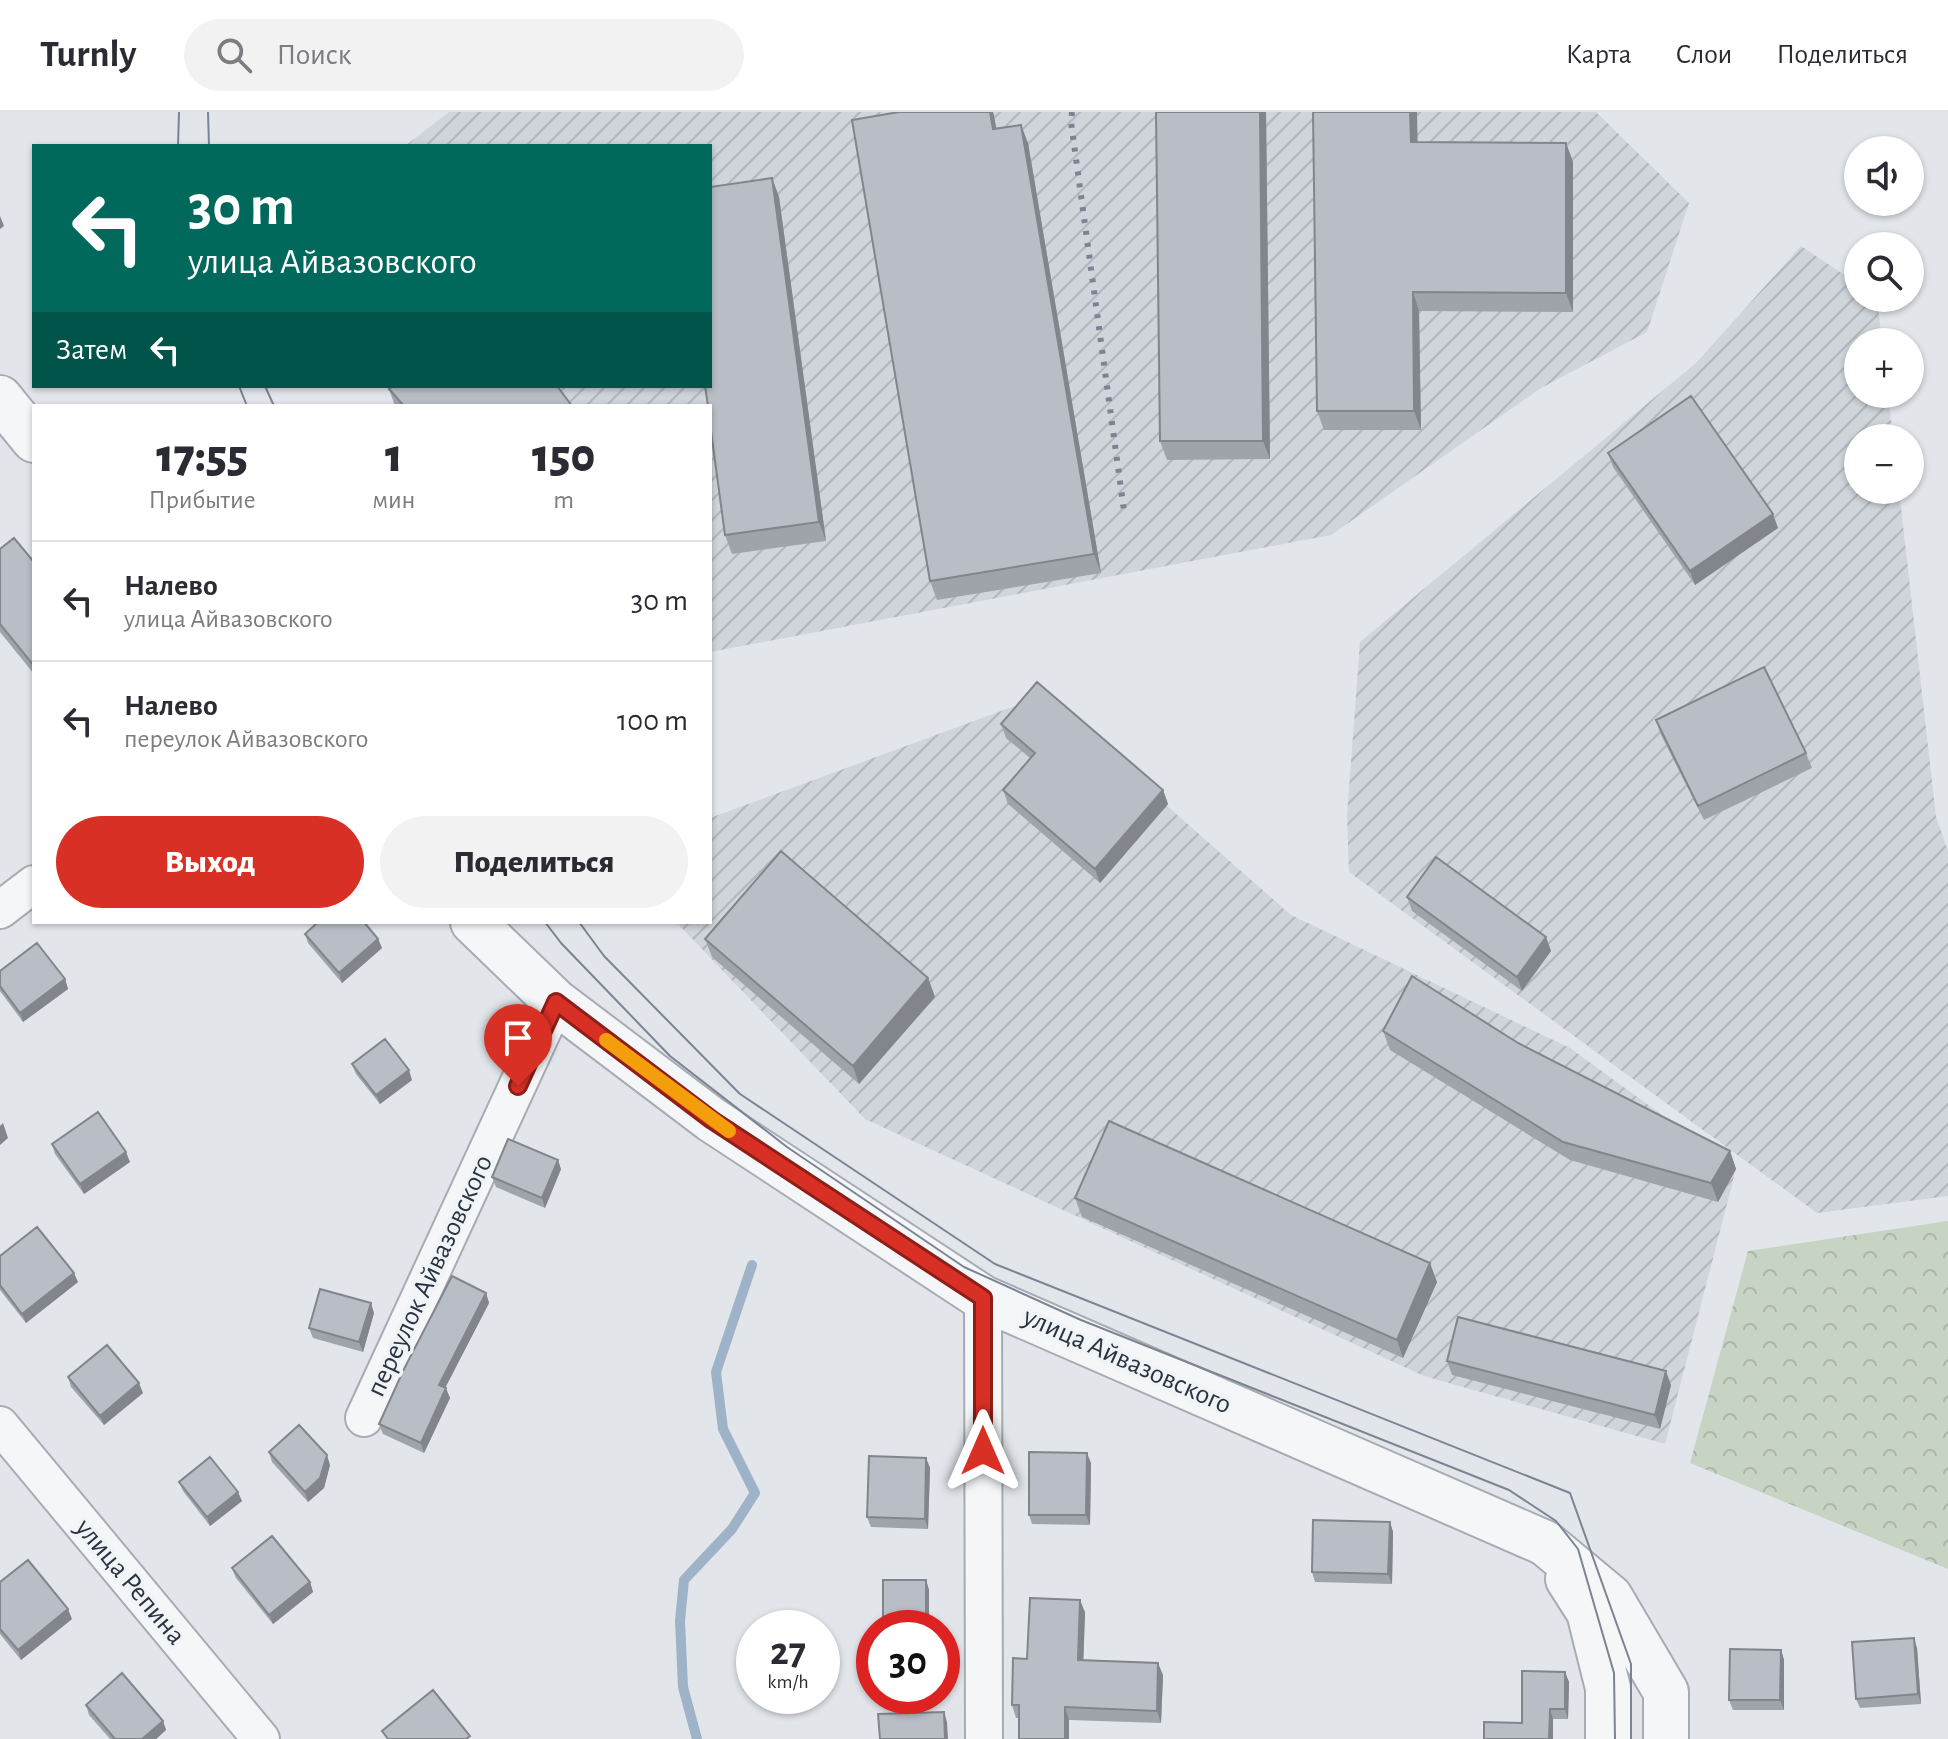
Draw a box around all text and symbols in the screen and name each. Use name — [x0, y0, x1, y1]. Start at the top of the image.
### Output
search box — [184, 19, 744, 91]
icon: search — [212, 33, 256, 77]
text: Turnly — [40, 36, 136, 74]
text: Поиск — [276, 40, 351, 70]
text: Карта — [1566, 41, 1632, 69]
text: Слои — [1676, 41, 1732, 69]
text: Поделиться — [1776, 41, 1908, 69]
map controls — [1844, 136, 1924, 504]
button: sound — [1844, 136, 1924, 216]
icon: left — [56, 176, 160, 280]
text: 30 m — [188, 179, 295, 235]
button: search — [1844, 232, 1924, 312]
text: улица Айвазовского — [188, 244, 477, 280]
icon: left — [143, 328, 187, 372]
button: + — [1844, 328, 1924, 408]
text: Затем — [56, 335, 127, 365]
button: − — [1844, 424, 1924, 504]
text: 17:55 — [156, 433, 248, 481]
text: 1 — [385, 433, 403, 481]
text: 150 — [532, 433, 595, 481]
text: Прибытие — [149, 487, 256, 513]
text: мин — [372, 487, 415, 513]
text: m — [553, 487, 574, 513]
text: Налево — [124, 571, 218, 601]
icon: left — [56, 579, 100, 623]
text: 30 m — [631, 586, 688, 616]
text: улица Айвазовского — [124, 606, 333, 632]
text: Налево — [124, 691, 218, 721]
icon: left — [56, 699, 100, 743]
text: 100 m — [617, 706, 688, 736]
text: переулок Айвазовского — [124, 726, 368, 752]
button: Выход — [56, 816, 364, 908]
button: Поделиться — [380, 816, 688, 908]
pin — [484, 1004, 552, 1086]
icon: arrive — [496, 1016, 540, 1060]
street label: переулок Айвазовского — [362, 1151, 498, 1401]
street label: улица Айвазовского — [1018, 1302, 1235, 1419]
position arrow — [941, 1409, 1025, 1493]
street label: улица Репина — [69, 1513, 191, 1650]
speed limit sign: 30 — [856, 1610, 960, 1714]
text: 27 — [770, 1632, 806, 1672]
text: km/h — [767, 1672, 809, 1692]

